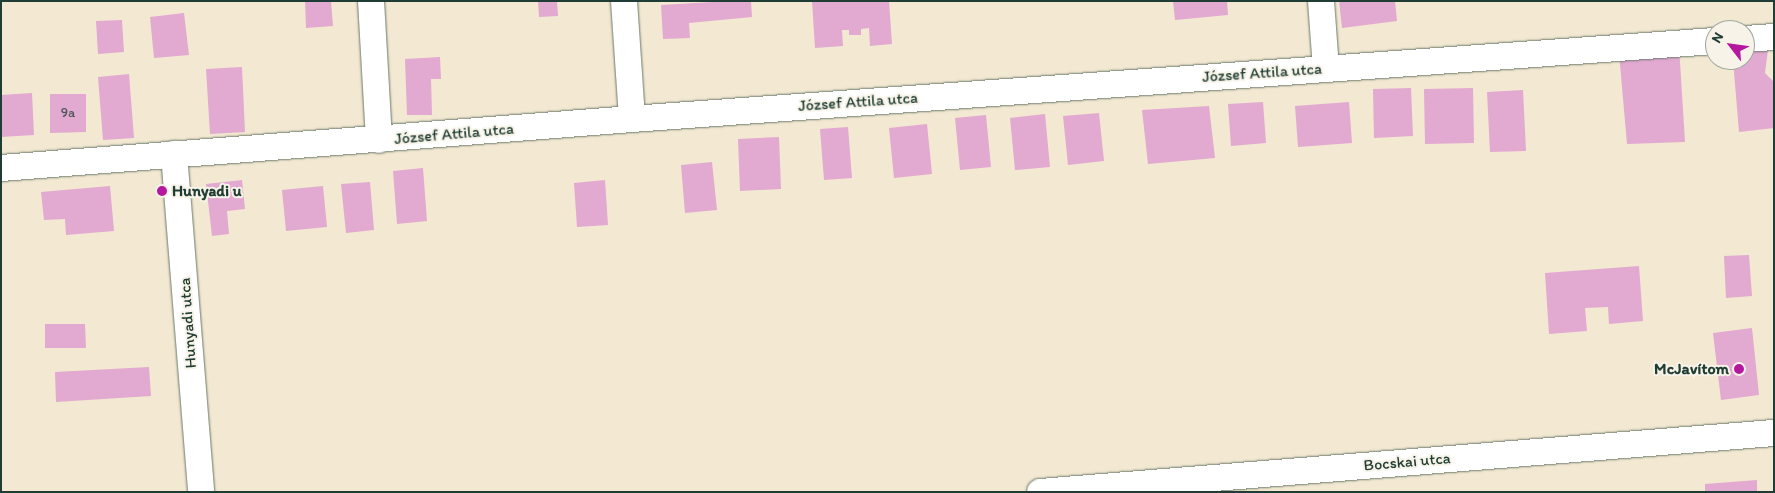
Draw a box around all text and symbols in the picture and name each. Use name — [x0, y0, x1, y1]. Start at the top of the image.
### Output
north arrow — [1705, 20, 1755, 70]
text: N — [1708, 29, 1727, 46]
street label: József Attila utca — [1202, 59, 1322, 87]
street label: József Attila utca — [798, 88, 918, 116]
house number: 9a — [61, 105, 75, 121]
street label: József Attila utca — [394, 119, 514, 149]
place label: Hunyadi u — [172, 181, 242, 201]
marker: Hunyadi u — [156, 185, 168, 197]
street label: Hunyadi utca — [175, 277, 201, 369]
place label: McJavítom — [1654, 359, 1729, 379]
marker: McJavítom — [1733, 363, 1745, 375]
street label: Bocskai utca — [1363, 449, 1451, 475]

